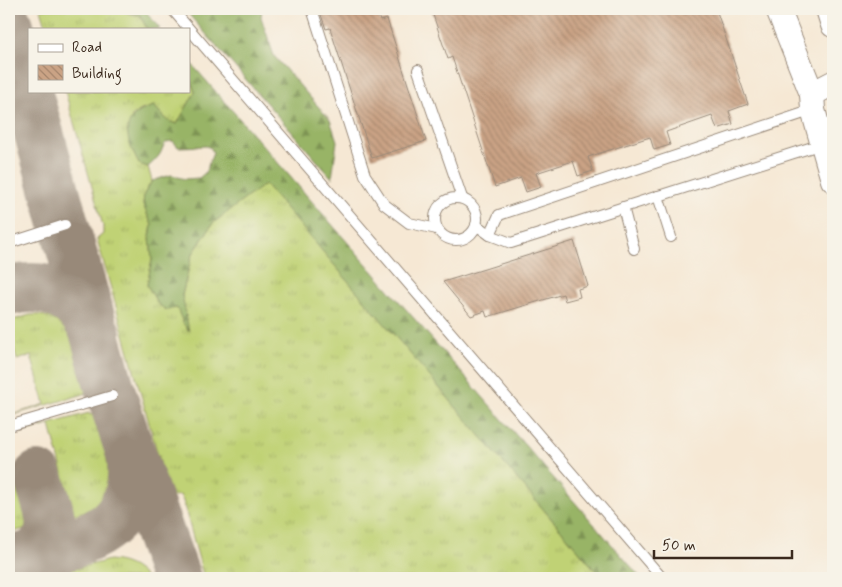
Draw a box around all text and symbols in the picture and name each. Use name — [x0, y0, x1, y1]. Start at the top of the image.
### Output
legend — [28, 28, 190, 92]
text: Road — [72, 38, 102, 58]
text: Building — [72, 64, 122, 85]
scale bar — [654, 527, 792, 559]
text: 50 m — [662, 536, 696, 556]

